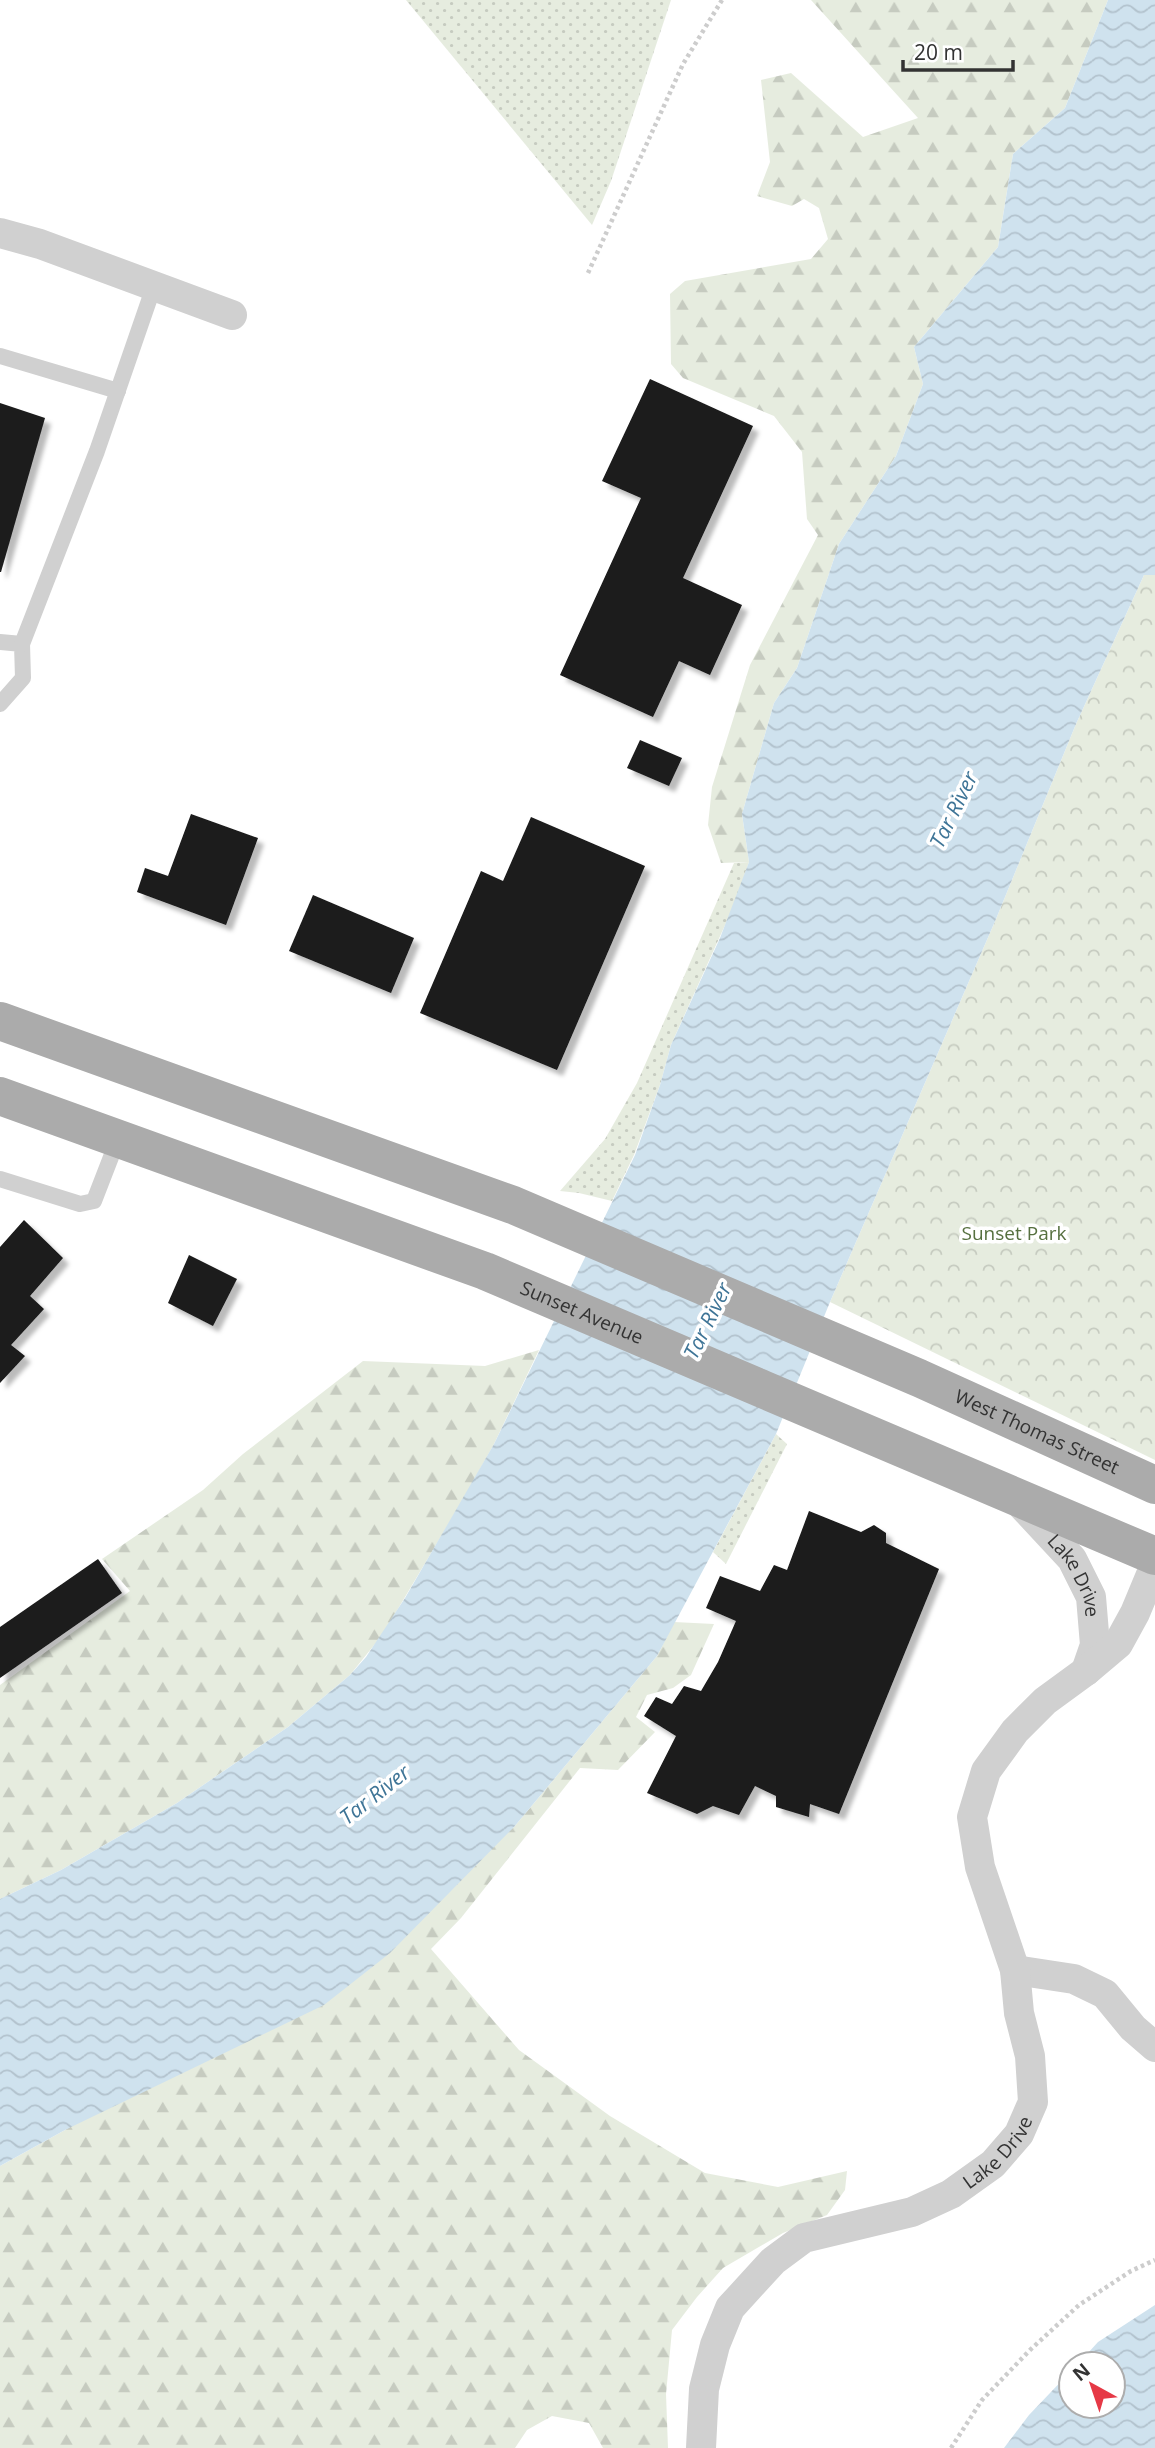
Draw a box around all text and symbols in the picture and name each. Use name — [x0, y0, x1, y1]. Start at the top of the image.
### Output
scale bar — [903, 28, 1013, 72]
text: 20 m — [914, 38, 963, 66]
water label: Tar River — [923, 766, 984, 852]
park label: Sunset Park — [962, 1220, 1066, 1246]
street label: Sunset Avenue — [516, 1275, 648, 1350]
water label: Tar River — [677, 1277, 738, 1363]
street label: West Thomas Street — [951, 1383, 1124, 1480]
street label: Lake Drive — [1042, 1528, 1106, 1618]
water label: Tar River — [334, 1758, 416, 1830]
street label: Lake Drive — [957, 2112, 1038, 2195]
north arrow — [1057, 2350, 1127, 2420]
text: N — [1067, 2357, 1095, 2387]

